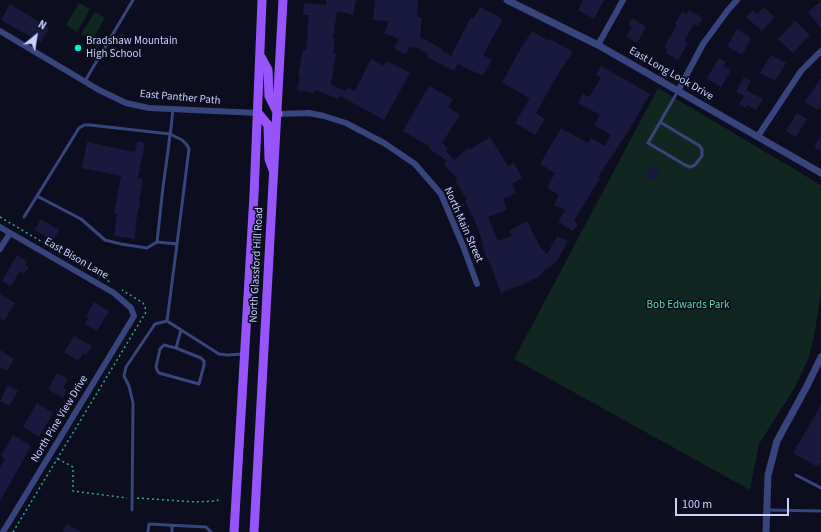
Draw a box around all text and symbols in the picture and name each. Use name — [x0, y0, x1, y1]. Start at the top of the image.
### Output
north arrow — [16, 16, 56, 56]
text: N — [35, 17, 49, 33]
place label: Bradshaw Mountain High School — [86, 35, 178, 61]
marker: Bradshaw Mountain High School — [73, 43, 83, 53]
street label: East Long Look Drive — [626, 44, 716, 104]
street label: East Panther Path — [139, 88, 221, 108]
street label: North Main Street — [441, 185, 485, 265]
street label: North Glassford Hill Road — [247, 207, 267, 323]
street label: East Bison Lane — [42, 235, 110, 283]
park label: Bob Edwards Park — [646, 299, 730, 313]
street label: North Pine View Drive — [29, 373, 91, 465]
scale bar — [677, 490, 791, 516]
text: 100 m — [682, 496, 712, 513]

